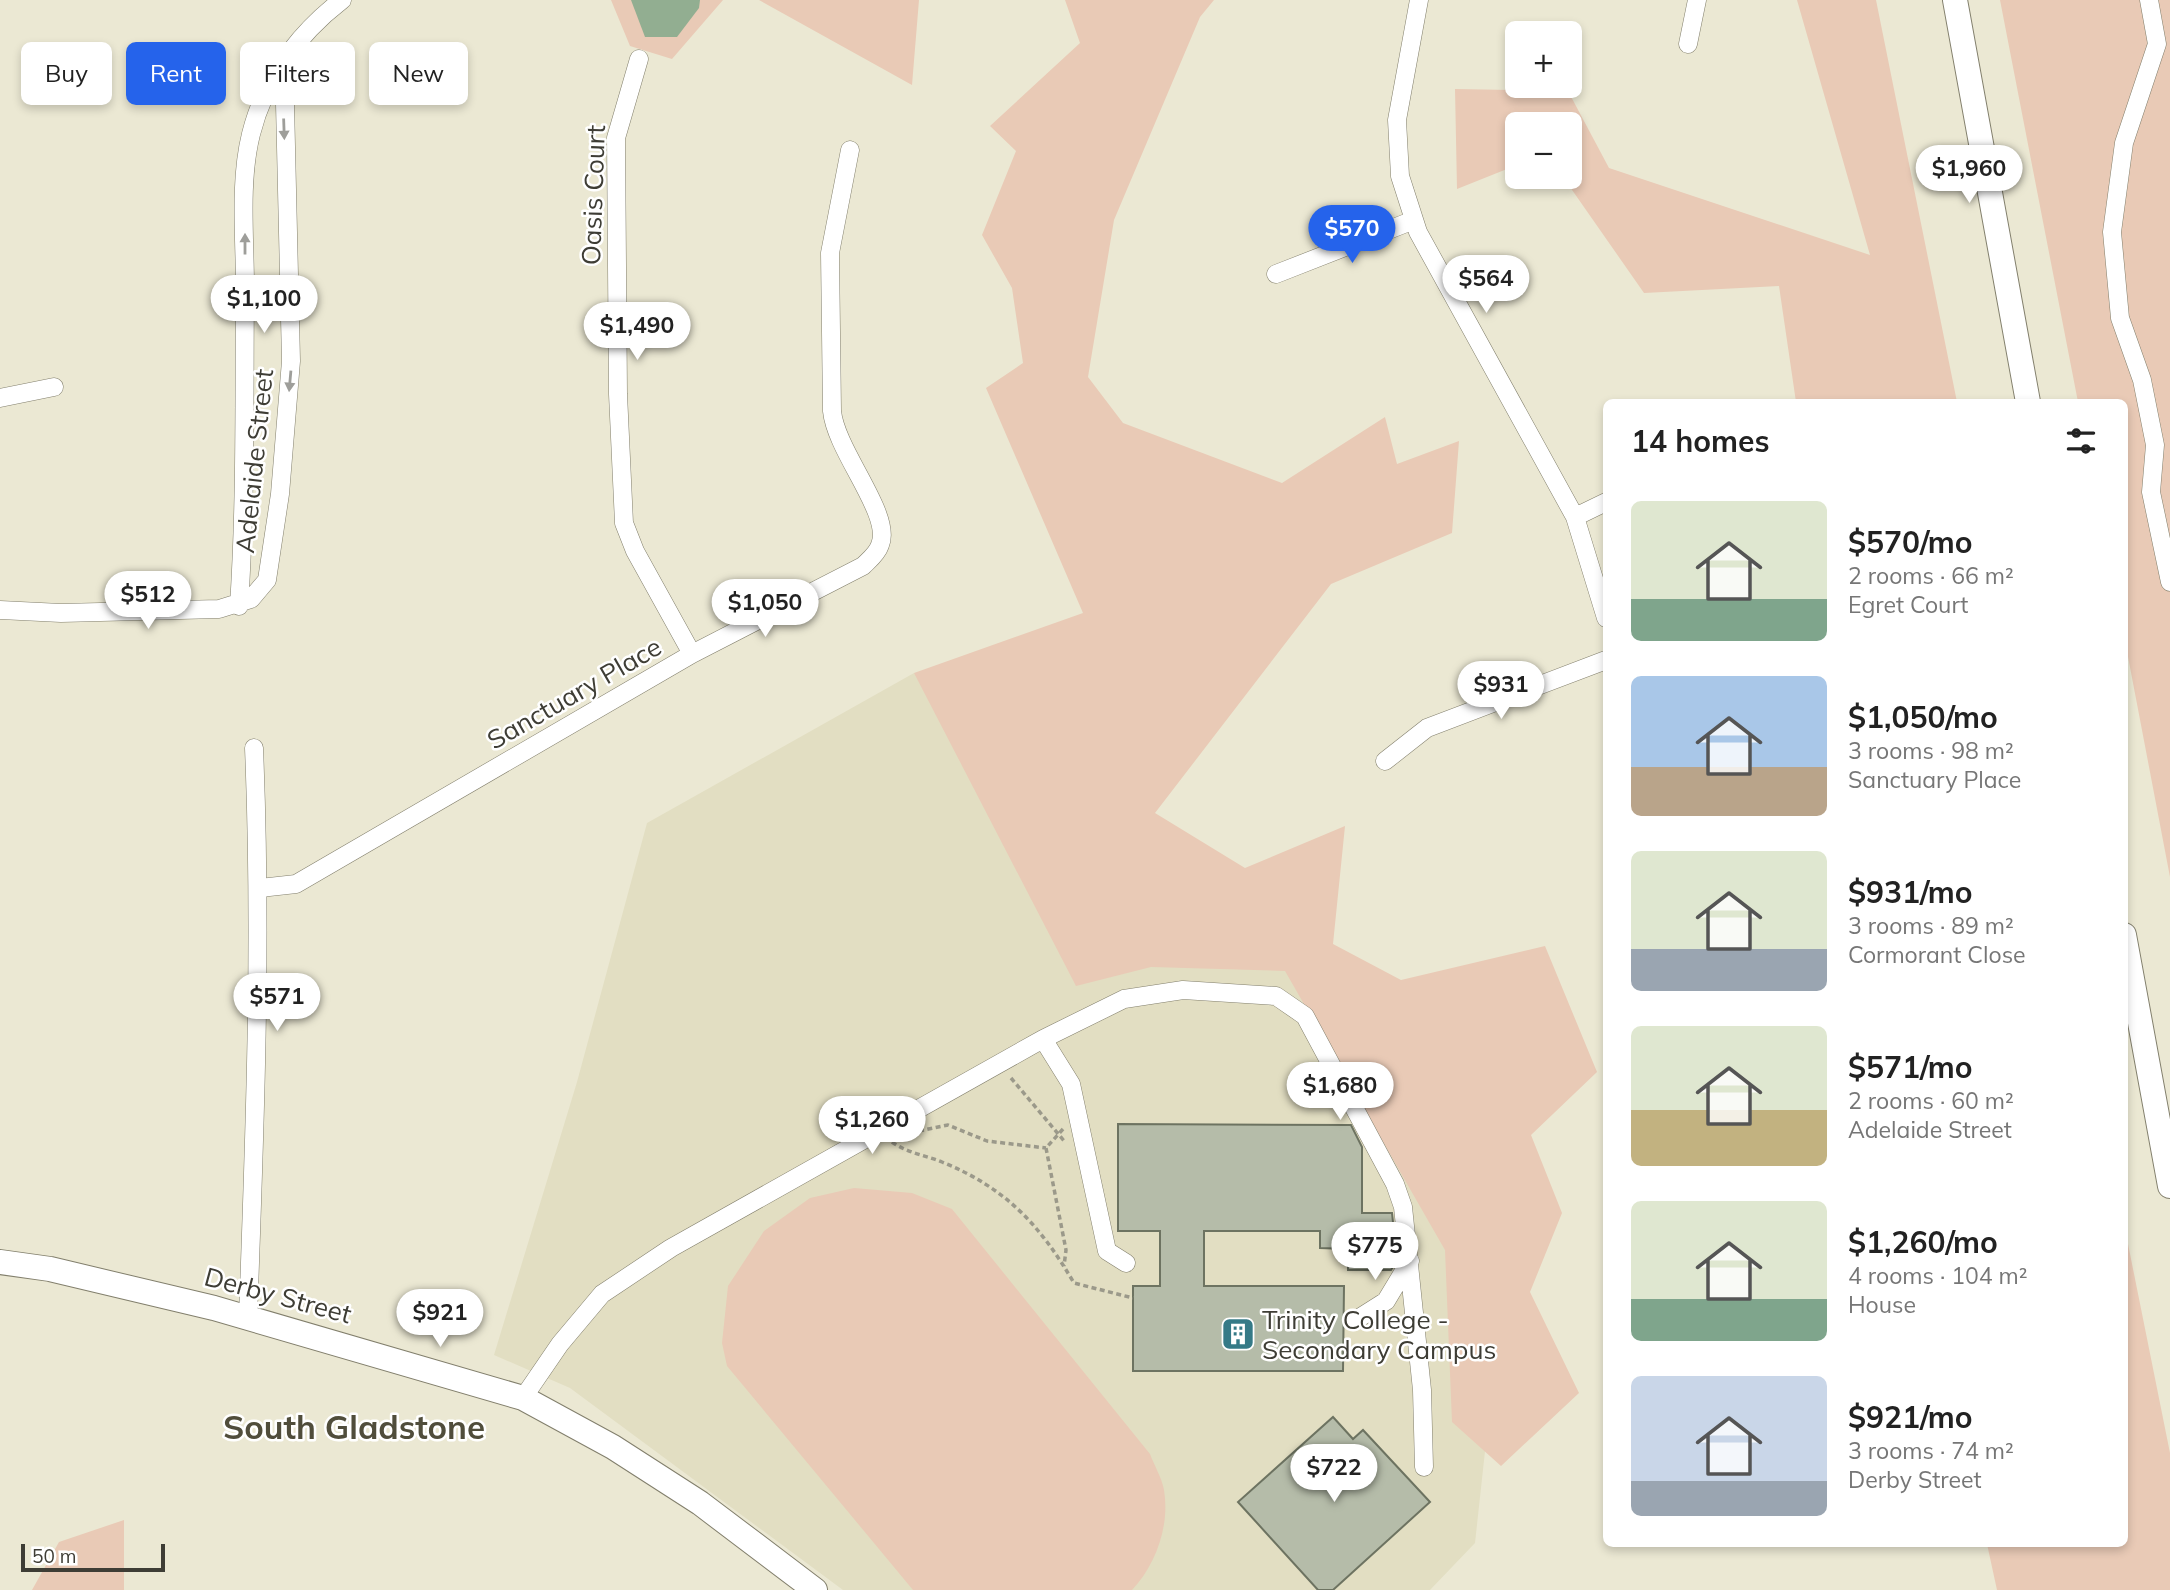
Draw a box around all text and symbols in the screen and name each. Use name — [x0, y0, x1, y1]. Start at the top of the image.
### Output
map controls — [1505, 21, 1582, 189]
button: + — [1505, 21, 1582, 98]
chip: Buy — [21, 42, 112, 105]
chip: Rent — [126, 42, 226, 105]
chip: Filters — [240, 42, 355, 105]
chip: New — [369, 42, 468, 105]
button: − — [1505, 112, 1582, 189]
one-way arrow — [279, 118, 290, 140]
street label: Oasis Court — [574, 124, 612, 266]
pin: $1,960 — [1912, 146, 2026, 205]
text: $1,960 — [1932, 153, 2006, 182]
pin: $570 — [1311, 205, 1393, 265]
text: $570 — [1324, 213, 1380, 242]
one-way arrow — [239, 232, 251, 254]
pin: $564 — [1445, 256, 1527, 315]
text: $564 — [1458, 263, 1514, 292]
pin: $1,100 — [207, 276, 321, 335]
text: $1,100 — [227, 283, 301, 312]
pin: $1,490 — [580, 302, 694, 362]
text: $1,490 — [600, 310, 674, 339]
street label: Adelaide Street — [228, 367, 280, 555]
one-way arrow — [284, 370, 295, 392]
text: 14 homes — [1631, 422, 1770, 460]
icon: filters — [2062, 422, 2100, 460]
text: $570/mo — [1848, 523, 1972, 561]
icon: home — [1687, 529, 1771, 613]
text: 2 rooms · 66 m² — [1848, 561, 2014, 590]
pin: $512 — [107, 572, 189, 631]
text: $512 — [120, 579, 176, 608]
pin: $1,050 — [708, 580, 822, 639]
text: $1,050 — [728, 587, 802, 616]
text: Egret Court — [1848, 590, 1968, 619]
street label: Sanctuary Place — [481, 630, 667, 756]
pin: $931 — [1460, 662, 1542, 721]
text: $931 — [1473, 669, 1529, 698]
text: $1,050/mo — [1848, 698, 1998, 736]
icon: home — [1687, 704, 1771, 788]
text: 3 rooms · 98 m² — [1848, 736, 2014, 765]
text: Sanctuary Place — [1848, 765, 2021, 794]
text: $931/mo — [1848, 873, 1972, 911]
icon: home — [1687, 879, 1771, 963]
text: 3 rooms · 89 m² — [1848, 911, 2014, 940]
text: Cormorant Close — [1848, 940, 2026, 969]
pin: $571 — [236, 974, 318, 1033]
text: $571 — [249, 981, 305, 1010]
text: $571/mo — [1848, 1048, 1972, 1086]
icon: home — [1687, 1054, 1771, 1138]
pin: $1,680 — [1283, 1062, 1397, 1122]
text: $1,680 — [1303, 1070, 1377, 1099]
text: 2 rooms · 60 m² — [1848, 1086, 2014, 1115]
pin: $1,260 — [815, 1096, 929, 1156]
text: $1,260 — [835, 1104, 909, 1133]
text: Adelaide Street — [1848, 1115, 2012, 1144]
pin: $775 — [1334, 1222, 1416, 1282]
text: $1,260/mo — [1848, 1223, 1998, 1261]
icon: home — [1687, 1229, 1771, 1313]
text: $775 — [1347, 1230, 1403, 1259]
street label: Derby Street — [201, 1260, 355, 1330]
text: 4 rooms · 104 m² — [1848, 1261, 2028, 1290]
pin: $921 — [399, 1290, 481, 1349]
text: House — [1848, 1290, 1916, 1319]
text: $921 — [412, 1297, 468, 1326]
place label: Trinity College - Secondary Campus — [1262, 1303, 1496, 1366]
building icon: Trinity College - Secondary Campus — [1219, 1315, 1257, 1353]
text: $921/mo — [1848, 1398, 1972, 1436]
icon: home — [1687, 1404, 1771, 1488]
district label: South Gladstone — [223, 1406, 485, 1447]
text: 3 rooms · 74 m² — [1848, 1436, 2014, 1465]
pin: $722 — [1293, 1444, 1375, 1504]
text: $722 — [1306, 1452, 1362, 1481]
text: Derby Street — [1848, 1465, 1982, 1494]
scale bar — [21, 1541, 164, 1573]
text: 50 m — [32, 1544, 76, 1568]

